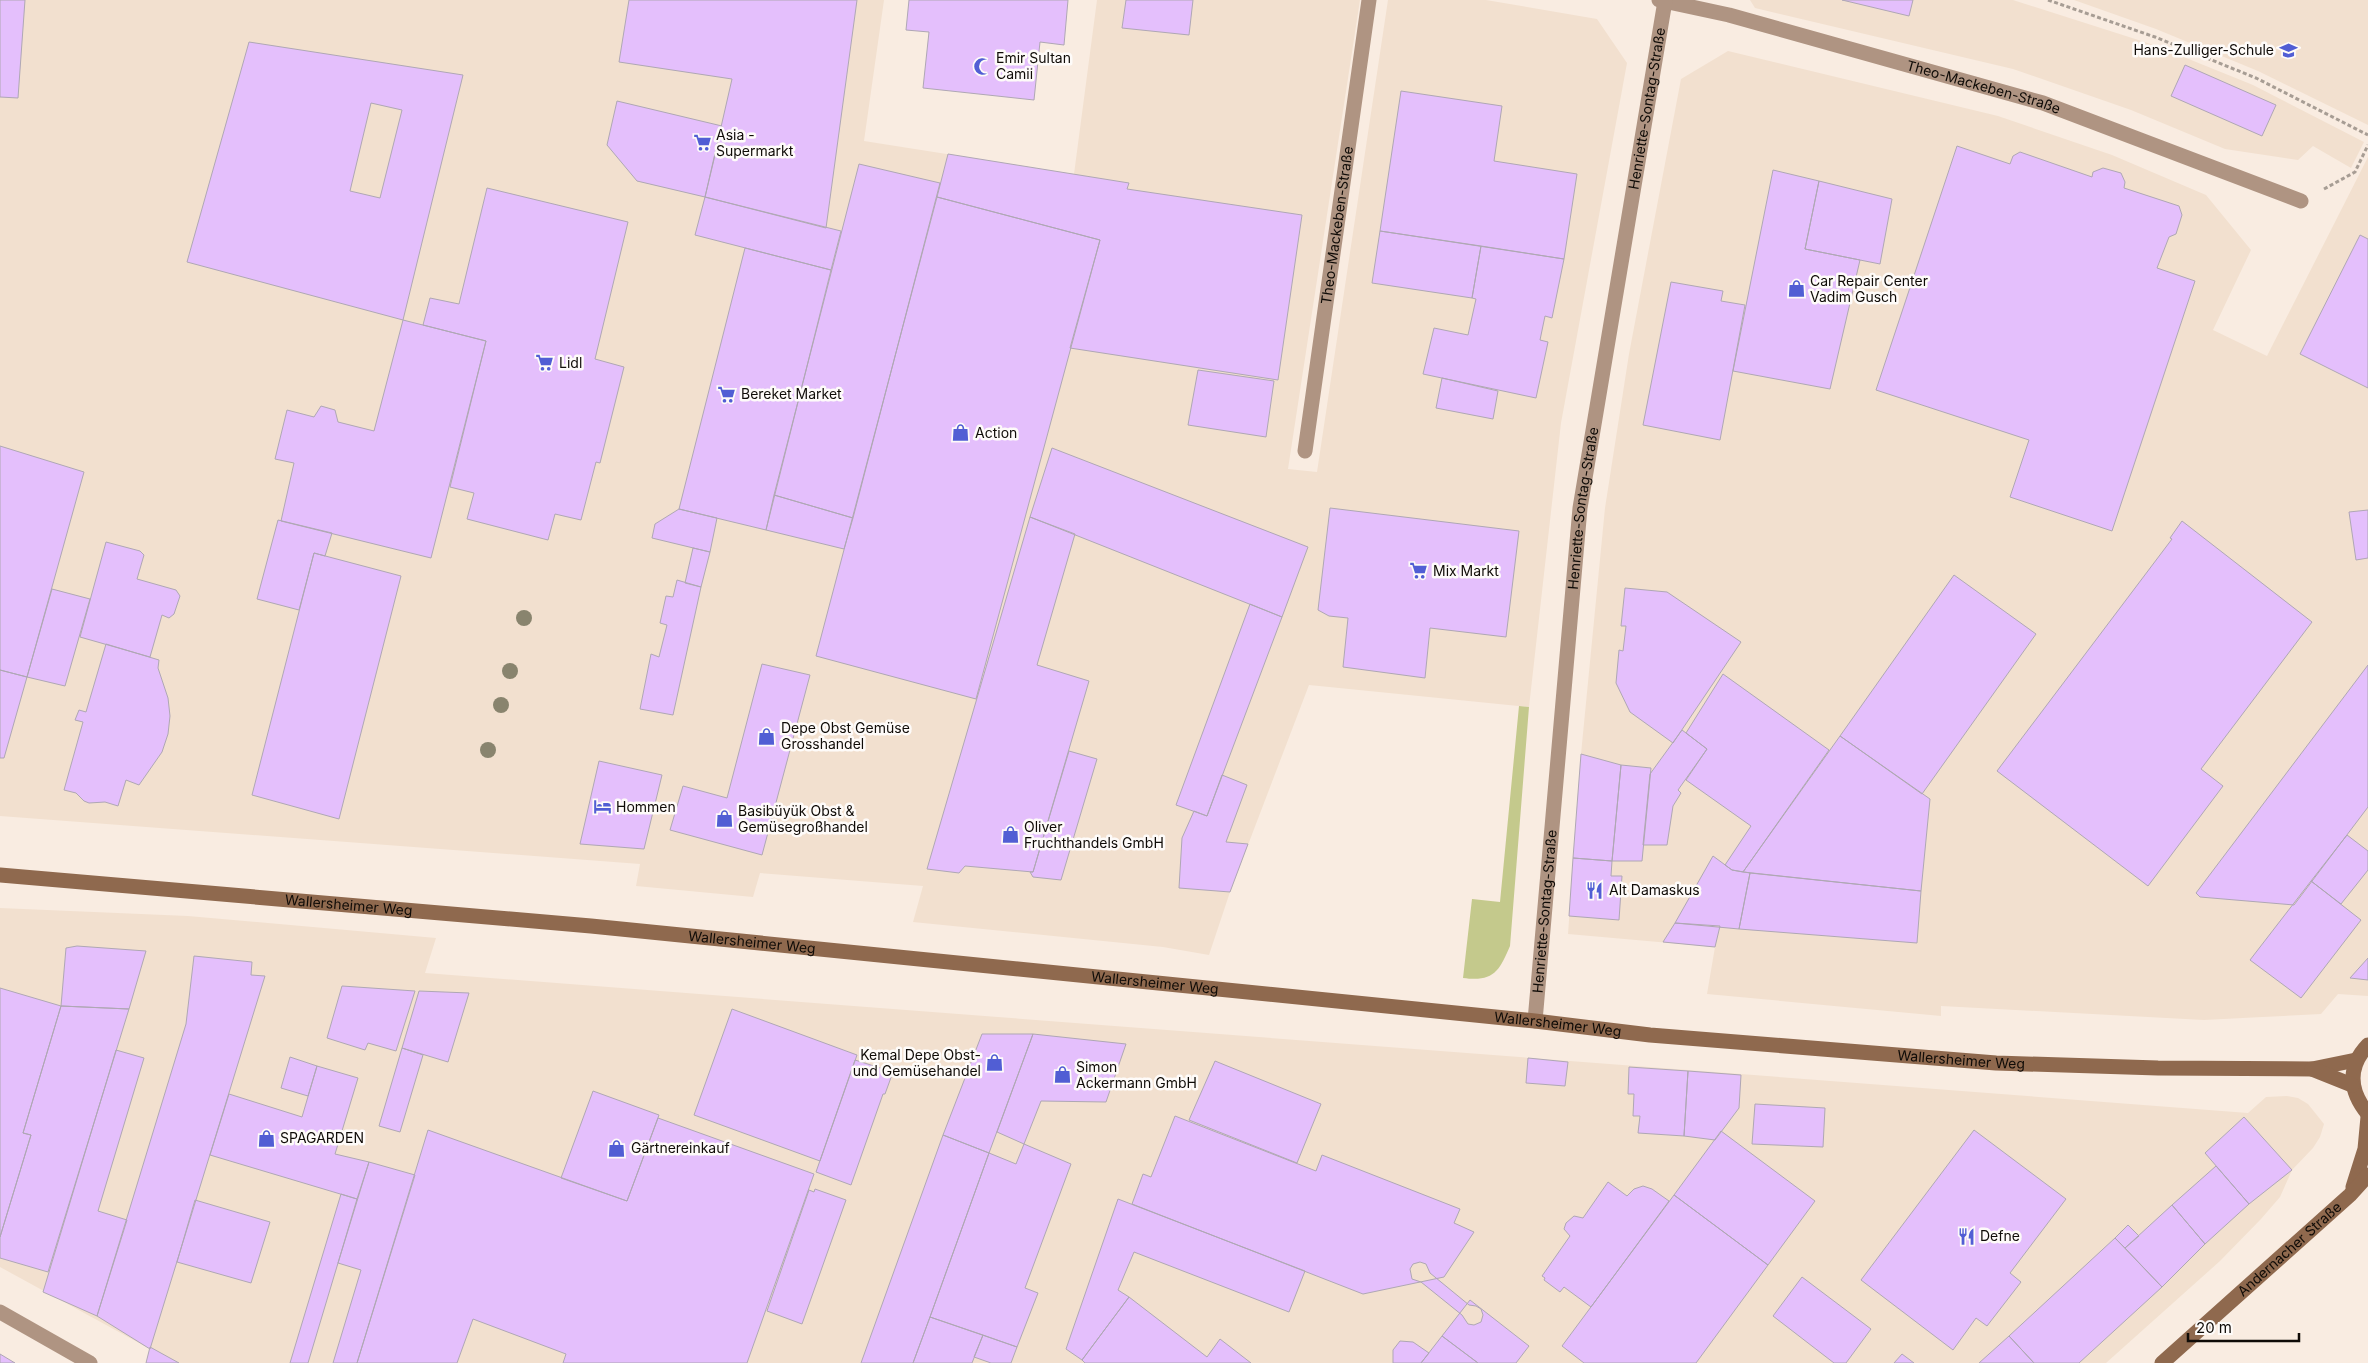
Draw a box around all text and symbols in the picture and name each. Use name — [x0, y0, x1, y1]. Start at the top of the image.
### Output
street label: Henriette-Sontag-Straße — [1625, 26, 1668, 191]
school or university icon: Hans-Zulliger-Schule — [2278, 40, 2298, 60]
place label: Hans-Zulliger-Schule — [2133, 41, 2274, 58]
place label: Emir Sultan Camii — [996, 49, 1071, 82]
mosque icon: Emir Sultan Camii — [972, 56, 992, 76]
street label: Theo-Mackeben-Straße — [1905, 56, 2063, 117]
place label: Asia - Supermarkt — [716, 126, 794, 159]
supermarket icon: Asia - Supermarkt — [692, 133, 712, 153]
street label: Theo-Mackeben-Straße — [1317, 145, 1356, 305]
place label: Car Repair Center Vadim Gusch — [1810, 272, 1928, 305]
shop icon: Car Repair Center Vadim Gusch — [1786, 279, 1806, 299]
supermarket icon: Lidl — [535, 353, 555, 373]
place label: Lidl — [559, 354, 582, 371]
supermarket icon: Bereket Market — [717, 384, 737, 404]
place label: Bereket Market — [741, 385, 842, 402]
shop icon: Action — [951, 423, 971, 443]
place label: Action — [975, 424, 1017, 441]
street label: Henriette-Sontag-Straße — [1564, 426, 1601, 590]
supermarket icon: Mix Markt — [1409, 561, 1429, 581]
place label: Mix Markt — [1433, 562, 1499, 579]
place label: Depe Obst Gemüse Grosshandel — [781, 719, 910, 752]
shop icon: Depe Obst Gemüse Grosshandel — [757, 726, 777, 746]
hotel icon: Hommen — [592, 797, 612, 817]
place label: Hommen — [616, 798, 676, 815]
place label: Basibüyük Obst & Gemüsegroßhandel — [738, 802, 868, 835]
shop icon: Basibüyük Obst & Gemüsegroßhandel — [714, 809, 734, 829]
place label: Oliver Fruchthandels GmbH — [1024, 818, 1164, 851]
shop icon: Oliver Fruchthandels GmbH — [1000, 825, 1020, 845]
street label: Henriette-Sontag-Straße — [1528, 829, 1560, 994]
restaurant icon: Alt Damaskus — [1585, 880, 1605, 900]
place label: Alt Damaskus — [1609, 881, 1700, 898]
street label: Wallersheimer Weg — [284, 891, 413, 919]
street label: Wallersheimer Weg — [688, 927, 817, 957]
street label: Wallersheimer Weg — [1090, 967, 1220, 997]
street label: Wallersheimer Weg — [1493, 1008, 1622, 1039]
place label: Kemal Depe Obst- und Gemüsehandel — [853, 1046, 981, 1079]
street label: Wallersheimer Weg — [1897, 1046, 2025, 1072]
shop icon: Kemal Depe Obst- und Gemüsehandel — [985, 1053, 1005, 1073]
place label: Simon Ackermann GmbH — [1076, 1058, 1197, 1091]
shop icon: Simon Ackermann GmbH — [1052, 1065, 1072, 1085]
shop icon: SPAGARDEN — [256, 1128, 276, 1148]
place label: SPAGARDEN — [280, 1129, 364, 1146]
shop icon: Gärtnereinkauf — [607, 1138, 627, 1158]
place label: Gärtnereinkauf — [631, 1139, 730, 1156]
street label: Andernacher Straße — [2234, 1198, 2345, 1300]
restaurant icon: Defne — [1956, 1226, 1976, 1246]
place label: Defne — [1980, 1227, 2020, 1244]
scale bar — [2188, 1310, 2299, 1342]
text: 20 m — [2196, 1318, 2232, 1337]

